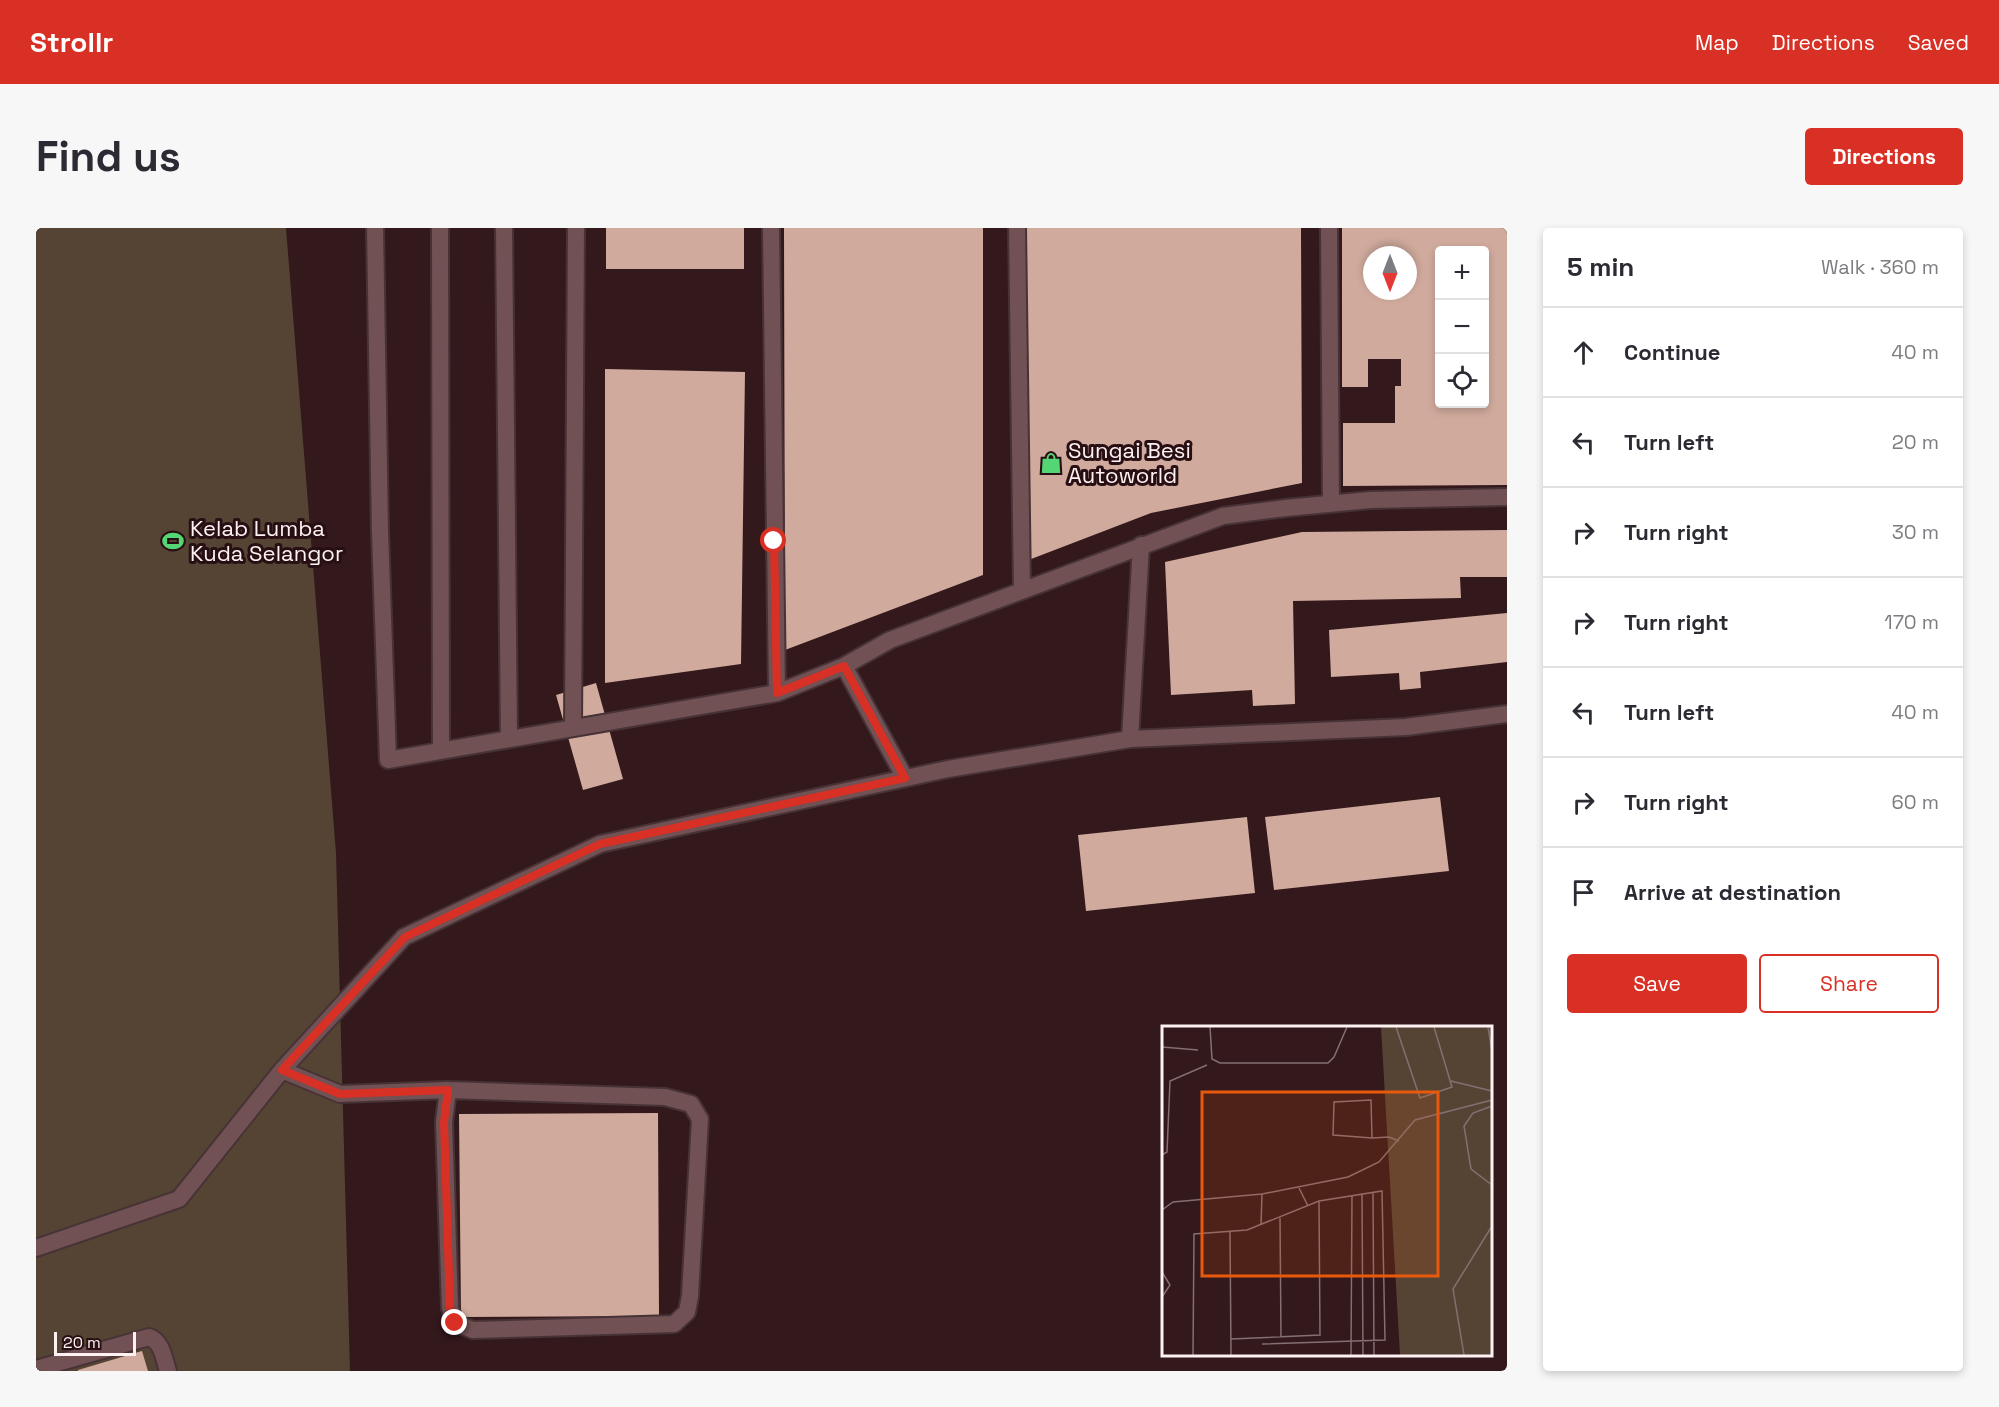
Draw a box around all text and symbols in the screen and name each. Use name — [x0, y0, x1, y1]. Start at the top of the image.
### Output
text: Strollr — [30, 24, 113, 60]
text: Map — [1695, 29, 1739, 56]
text: Directions — [1772, 29, 1875, 56]
text: Saved — [1908, 29, 1969, 56]
button: Directions — [1805, 128, 1963, 185]
text: Find us — [36, 130, 181, 183]
north arrow — [1363, 246, 1417, 300]
map controls — [1435, 246, 1489, 408]
button: + — [1435, 246, 1489, 300]
text: 5 min — [1567, 250, 1634, 284]
text: Walk · 360 m — [1821, 254, 1939, 280]
button: − — [1435, 300, 1489, 354]
icon: ahead — [1567, 336, 1600, 369]
text: Continue — [1624, 338, 1720, 366]
text: 40 m — [1891, 339, 1939, 365]
button: locate — [1435, 354, 1489, 408]
icon: left — [1567, 426, 1600, 459]
text: Turn left — [1624, 428, 1714, 456]
text: 20 m — [1892, 429, 1939, 455]
place label: Sungai Besi Autoworld — [1068, 436, 1191, 489]
shop icon: Sungai Besi Autoworld — [1039, 451, 1063, 475]
place label: Kelab Lumba Kuda Selangor — [190, 514, 343, 567]
icon: right — [1567, 516, 1600, 549]
text: Turn right — [1624, 518, 1729, 546]
text: 30 m — [1892, 519, 1939, 545]
route start — [760, 527, 786, 553]
sports icon: Kelab Lumba Kuda Selangor — [161, 529, 185, 553]
icon: right — [1567, 606, 1600, 639]
text: Turn right — [1624, 608, 1729, 636]
text: 170 m — [1884, 609, 1939, 635]
icon: left — [1567, 696, 1600, 729]
text: Turn left — [1624, 698, 1714, 726]
text: 40 m — [1891, 699, 1939, 725]
icon: right — [1567, 786, 1600, 819]
text: Turn right — [1624, 788, 1729, 816]
text: 60 m — [1892, 789, 1939, 815]
icon: arrive — [1567, 876, 1600, 909]
text: Arrive at destination — [1624, 878, 1841, 906]
button: Save — [1567, 954, 1747, 1013]
button: Share — [1759, 954, 1939, 1013]
inset map — [1162, 1026, 1492, 1356]
route end — [441, 1309, 467, 1335]
scale bar — [54, 1329, 136, 1356]
text: 20 m — [63, 1332, 101, 1353]

